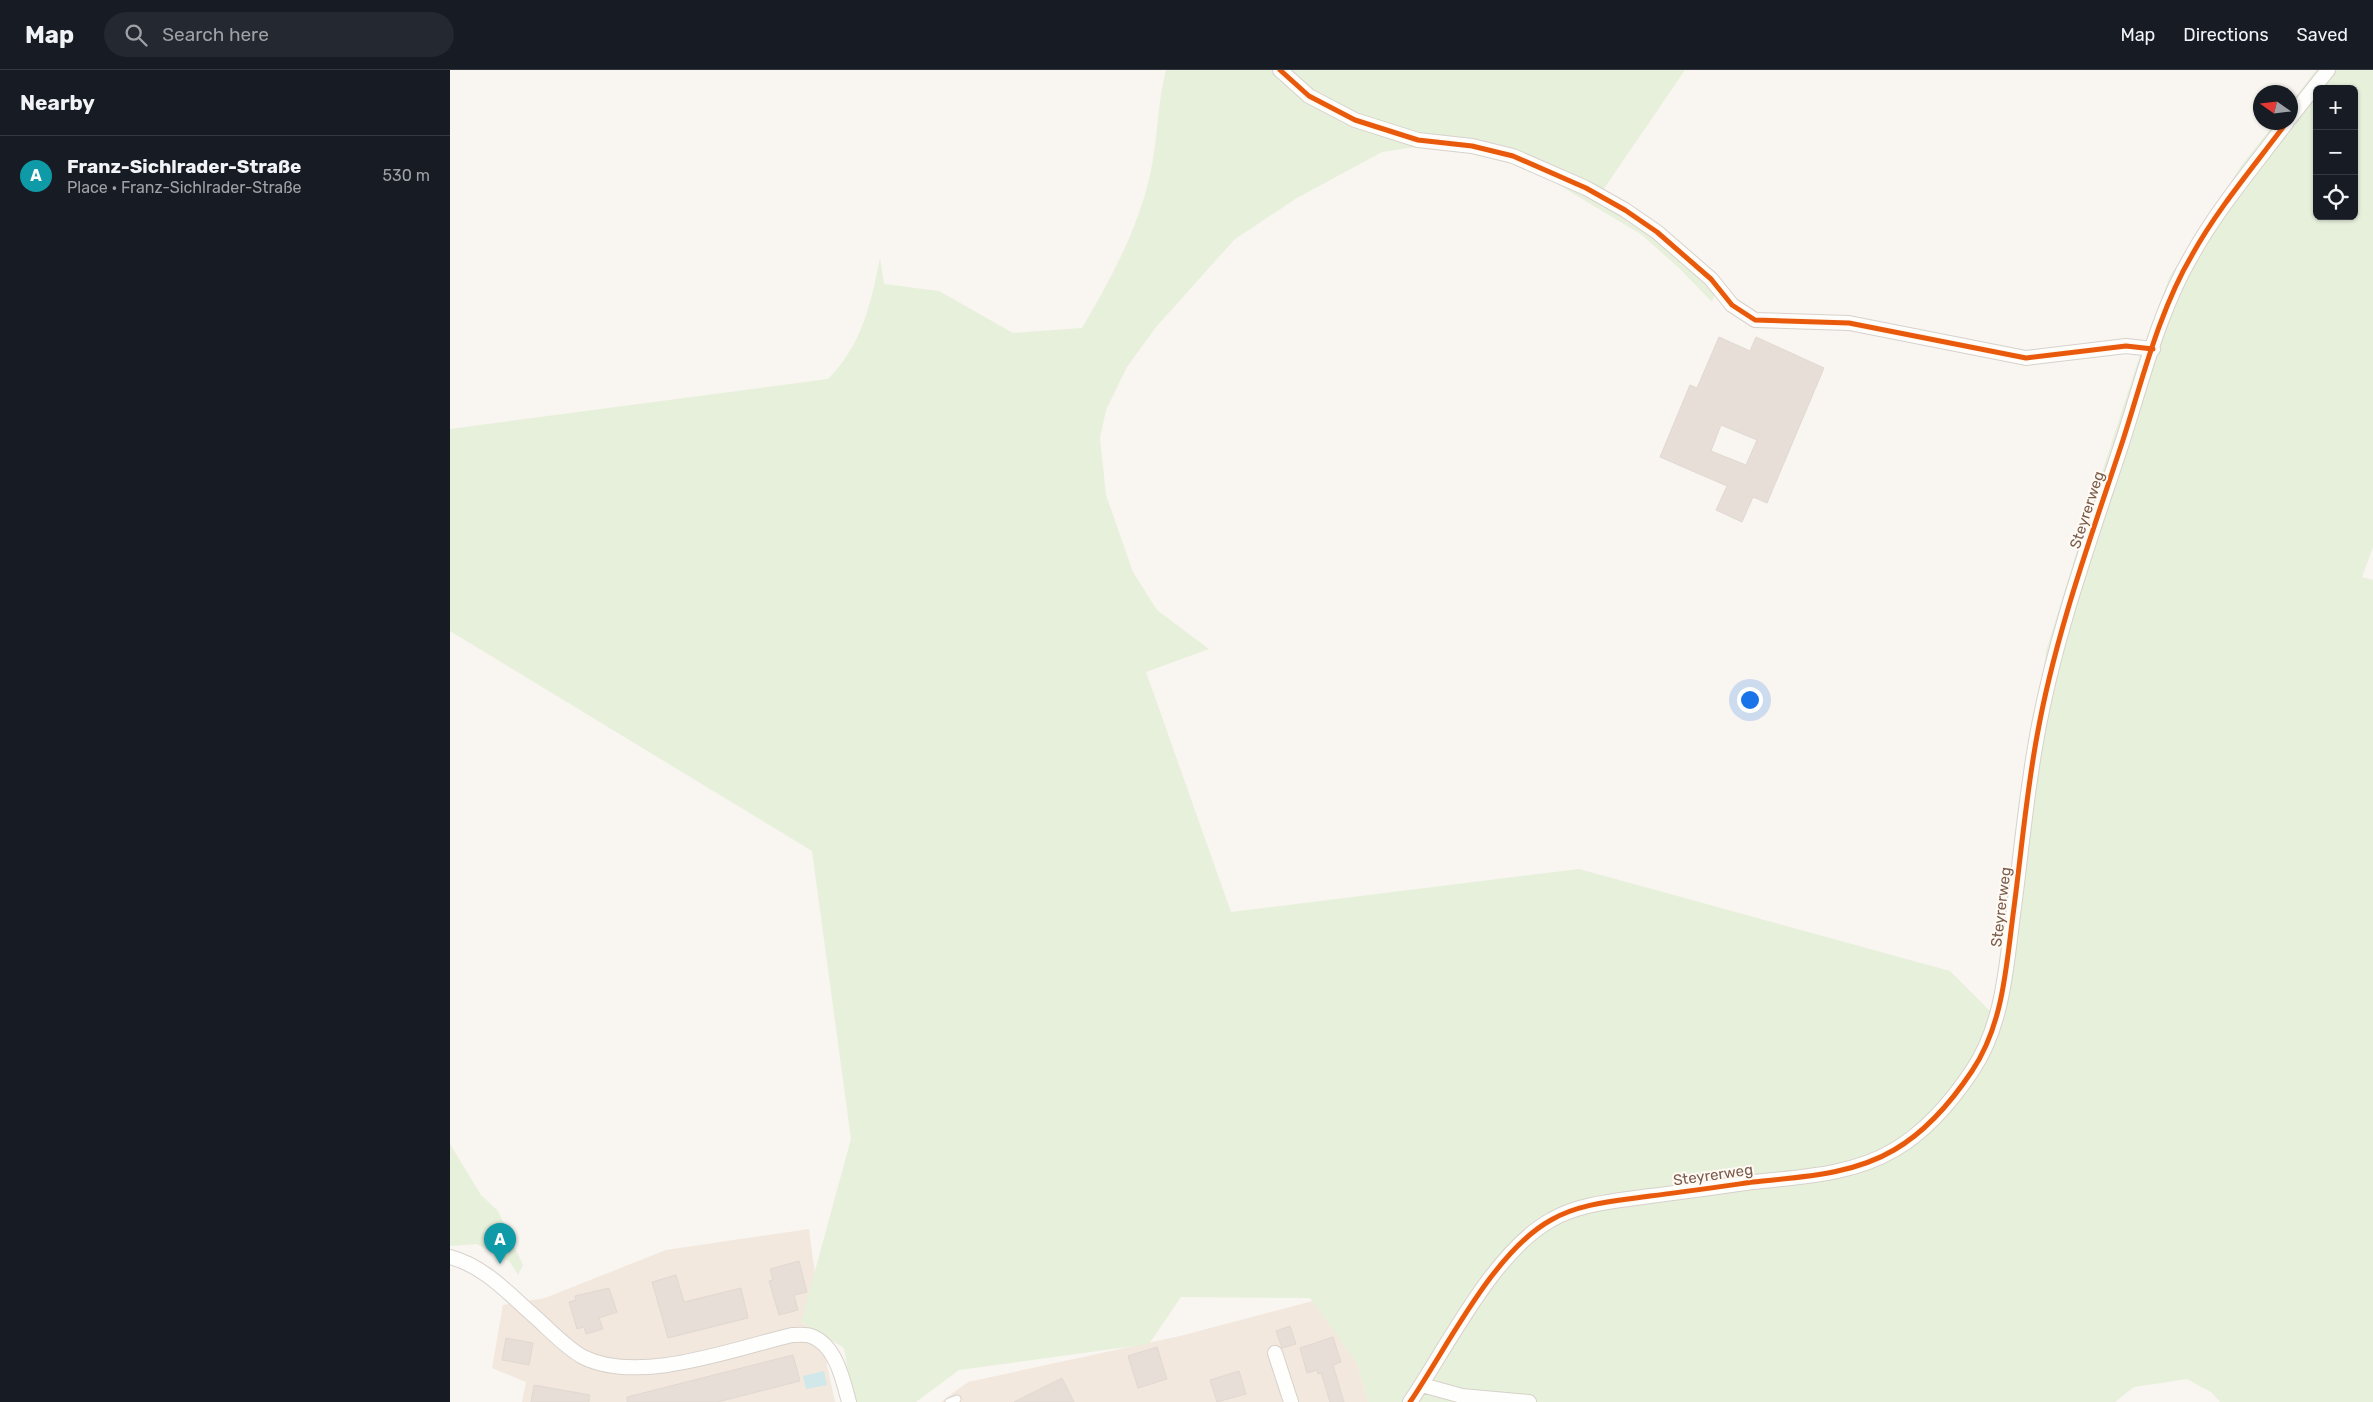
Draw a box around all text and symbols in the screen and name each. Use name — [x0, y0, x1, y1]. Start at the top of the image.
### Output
search box — [104, 12, 454, 57]
text: Map — [25, 21, 74, 49]
icon: search — [122, 21, 150, 49]
text: Search here — [162, 23, 269, 46]
text: Map — [2120, 24, 2155, 46]
text: Directions — [2183, 24, 2269, 46]
text: Saved — [2297, 24, 2348, 46]
north arrow — [2253, 85, 2298, 130]
map controls — [2313, 85, 2358, 220]
button: + — [2313, 85, 2358, 130]
text: Nearby — [20, 90, 95, 115]
button: − — [2313, 130, 2358, 175]
text: Franz-Sichlrader-Straße — [67, 155, 301, 178]
text: A — [30, 166, 42, 185]
text: 530 m — [383, 166, 430, 185]
button: locate — [2313, 175, 2358, 220]
text: Place · Franz-Sichlrader-Straße — [67, 178, 302, 197]
street label: Steyrerweg — [2066, 469, 2108, 551]
your location — [1737, 687, 1763, 713]
street label: Steyrerweg — [1987, 866, 2015, 948]
street label: Steyrerweg — [1672, 1160, 1754, 1190]
pin: A — [484, 1223, 516, 1264]

